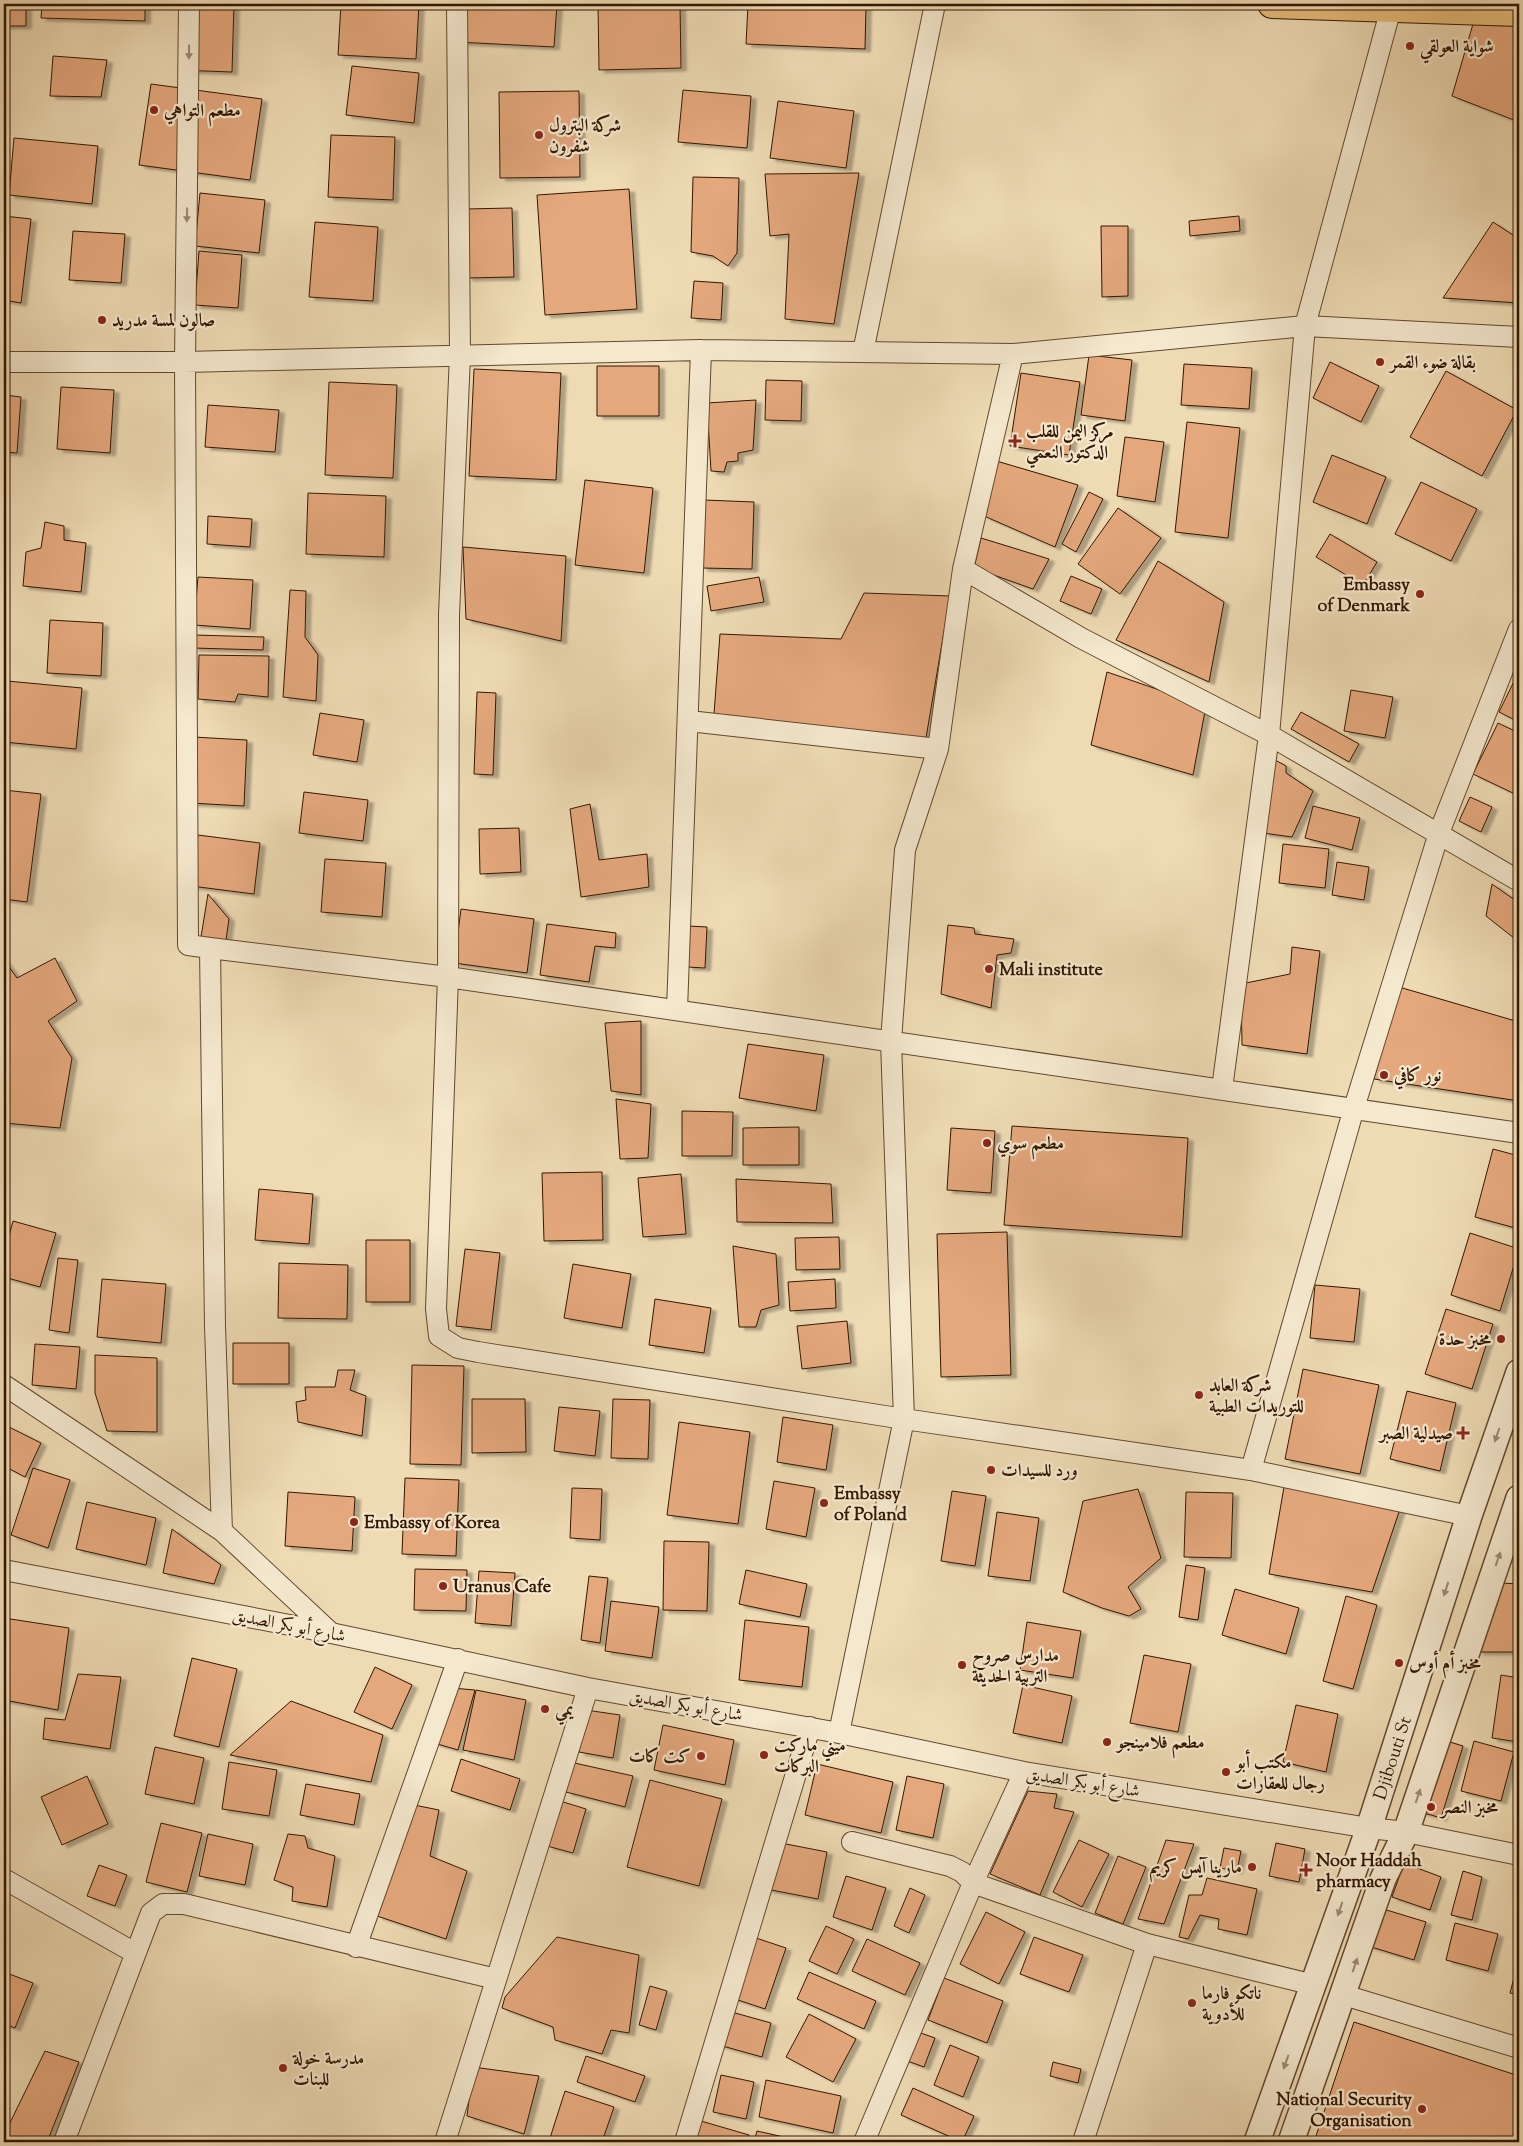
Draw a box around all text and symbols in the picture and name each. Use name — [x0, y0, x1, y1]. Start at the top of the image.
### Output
place label: شواية العولقي — [1419, 35, 1494, 64]
marker: شواية العولقي — [1404, 40, 1416, 52]
one-way arrow — [185, 45, 193, 61]
place label: مطعم التواهي — [163, 99, 241, 127]
marker: مطعم التواهي — [148, 104, 160, 116]
place label: شركة البترول شفرون — [549, 114, 621, 161]
marker: شركة البترول شفرون — [533, 129, 545, 141]
one-way arrow — [183, 207, 191, 223]
place label: صالون لمسة مدريد — [112, 309, 215, 335]
marker: صالون لمسة مدريد — [96, 314, 108, 326]
place label: بقالة ضوء القمر — [1388, 351, 1476, 377]
marker: بقالة ضوء القمر — [1374, 356, 1386, 368]
place label: مركز اليمن للقلب الدكتور النعمي — [1026, 420, 1114, 469]
marker: مركز اليمن للقلب الدكتور النعمي — [1008, 434, 1022, 448]
place label: Embassy of Denmark — [1317, 573, 1410, 620]
marker: Embassy of Denmark — [1414, 588, 1426, 600]
place label: Mali institute — [999, 958, 1103, 984]
marker: Mali institute — [983, 963, 995, 975]
place label: نور كافي — [1393, 1064, 1441, 1090]
marker: نور كافي — [1378, 1069, 1390, 1081]
place label: مطعم سوي — [997, 1132, 1064, 1160]
marker: مطعم سوي — [981, 1137, 993, 1149]
place label: مخبز حدة — [1439, 1328, 1492, 1354]
marker: مخبز حدة — [1495, 1333, 1507, 1345]
place label: شركة العابد للتوريدات الطبية — [1209, 1374, 1304, 1421]
marker: شركة العابد للتوريدات الطبية — [1193, 1389, 1205, 1401]
place label: صيدلية الصبر — [1377, 1422, 1453, 1448]
marker: صيدلية الصبر — [1457, 1427, 1469, 1439]
one-way arrow — [1493, 1428, 1501, 1443]
place label: ورد للسيدات — [1001, 1459, 1078, 1485]
marker: ورد للسيدات — [985, 1464, 997, 1476]
place label: Embassy of Poland — [834, 1482, 908, 1529]
marker: Embassy of Poland — [818, 1497, 830, 1509]
place label: Embassy of Korea — [364, 1511, 501, 1537]
marker: Embassy of Korea — [348, 1516, 360, 1528]
one-way arrow — [1494, 1552, 1502, 1567]
place label: Uranus Cafe — [453, 1575, 552, 1601]
marker: Uranus Cafe — [437, 1580, 449, 1592]
one-way arrow — [1441, 1581, 1449, 1596]
street label: شارع أبو بكر الصديق — [230, 1601, 348, 1651]
place label: مدارس صروح التربية الحديثة — [972, 1644, 1059, 1691]
place label: مخبز أم أوس — [1409, 1650, 1482, 1679]
marker: مخبز أم أوس — [1393, 1657, 1405, 1669]
marker: مدارس صروح التربية الحديثة — [956, 1659, 968, 1671]
street label: شارع أبو بكر الصديق — [627, 1682, 745, 1730]
place label: يمي — [555, 1698, 574, 1726]
marker: يمي — [539, 1703, 551, 1715]
street label: Djibouti St — [1368, 1714, 1420, 1804]
place label: مطعم فلامينجو — [1115, 1731, 1204, 1759]
place label: ميني ماركت البركات — [774, 1734, 846, 1781]
marker: مطعم فلامينجو — [1101, 1736, 1113, 1748]
place label: كت كات — [629, 1745, 691, 1771]
marker: ميني ماركت البركات — [758, 1749, 770, 1761]
place label: مكتب أبو رجال للعقارات — [1234, 1749, 1325, 1798]
marker: كت كات — [695, 1750, 707, 1762]
street label: شارع أبو بكر الصديق — [1024, 1760, 1142, 1806]
marker: مكتب أبو رجال للعقارات — [1220, 1766, 1232, 1778]
one-way arrow — [1414, 1789, 1422, 1804]
place label: مخبز النصر — [1439, 1796, 1499, 1822]
marker: مخبز النصر — [1425, 1801, 1437, 1813]
place label: Noor Haddah pharmacy — [1316, 1849, 1422, 1896]
place label: مارينا آيس كريم — [1150, 1856, 1242, 1883]
marker: مارينا آيس كريم — [1246, 1861, 1258, 1873]
marker: Noor Haddah pharmacy — [1300, 1864, 1312, 1876]
one-way arrow — [1336, 1902, 1343, 1917]
one-way arrow — [1351, 1957, 1359, 1972]
place label: ناتكو فارما للأدوية — [1202, 1982, 1261, 2029]
marker: ناتكو فارما للأدوية — [1186, 1997, 1198, 2009]
place label: مدرسة خولة للبنات — [292, 2047, 364, 2094]
one-way arrow — [1282, 2055, 1289, 2070]
marker: مدرسة خولة للبنات — [277, 2062, 289, 2074]
place label: National Security Organisation — [1276, 2088, 1412, 2135]
marker: National Security Organisation — [1416, 2103, 1428, 2115]

